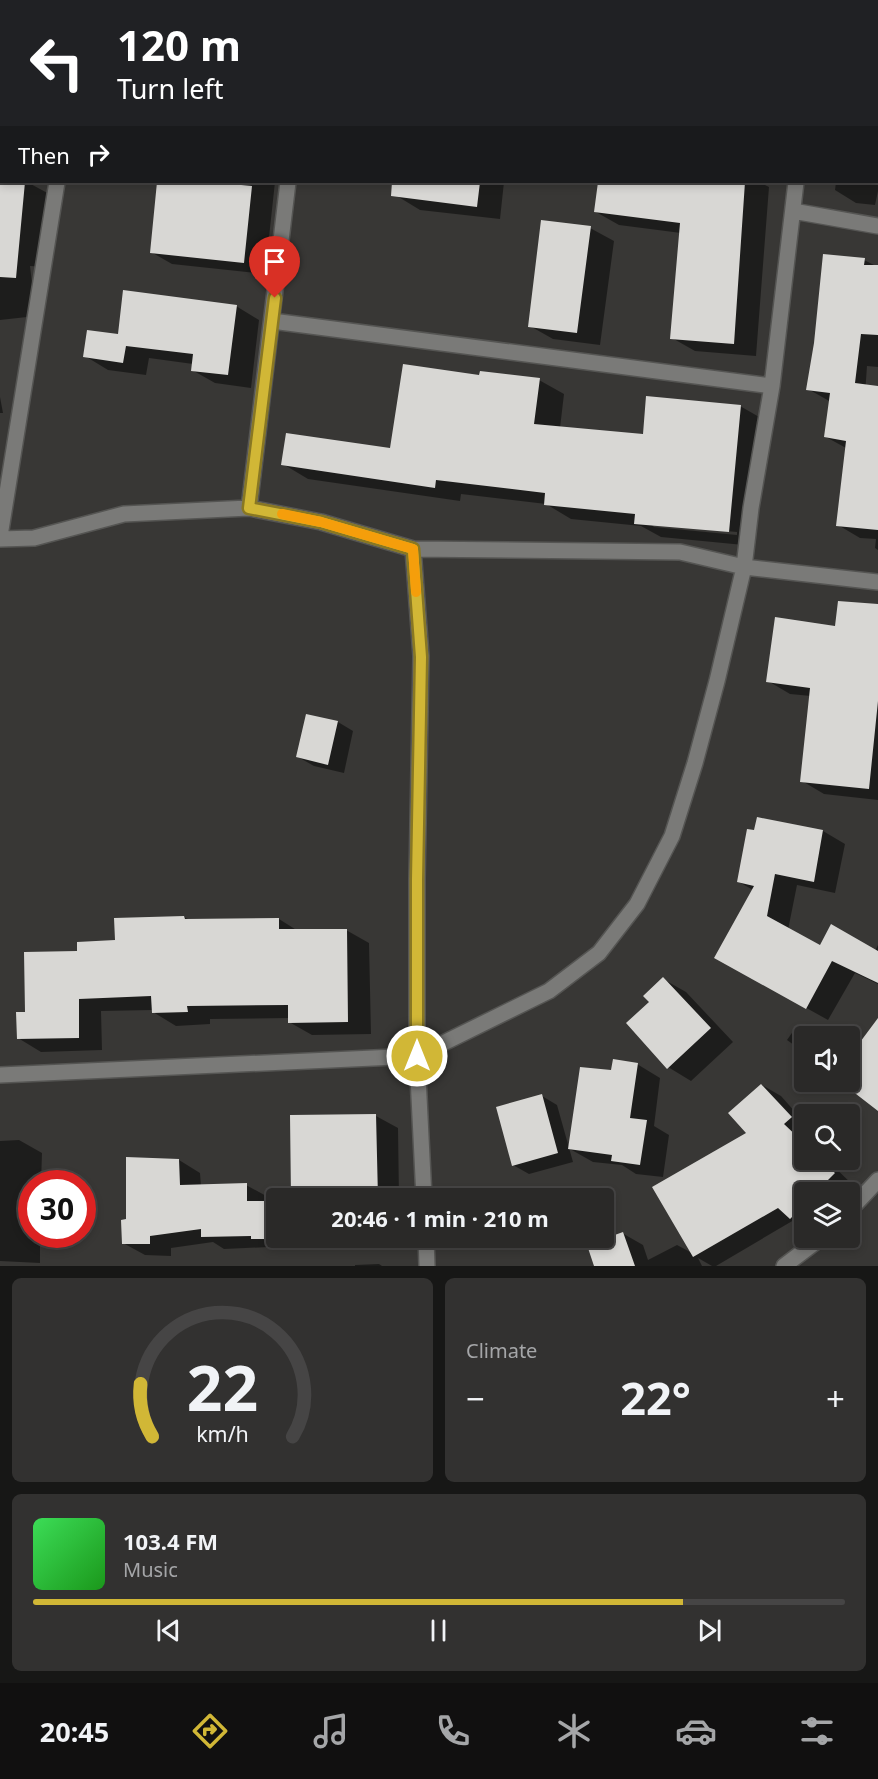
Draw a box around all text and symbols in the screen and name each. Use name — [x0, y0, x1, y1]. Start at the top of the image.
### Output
text: 120 m — [117, 16, 241, 73]
icon: left — [18, 24, 96, 102]
text: Turn left — [117, 70, 223, 107]
icon: right — [82, 138, 115, 171]
text: Then — [18, 140, 70, 170]
pin — [249, 236, 300, 298]
icon: arrive — [258, 245, 291, 278]
position arrow — [385, 1024, 449, 1088]
map controls — [794, 1026, 860, 1248]
button: sound — [794, 1026, 860, 1092]
button: search — [794, 1104, 860, 1170]
speed limit sign: 30 — [18, 1170, 96, 1248]
button: layers — [794, 1182, 860, 1248]
text: 20:46 · 1 min · 210 m — [331, 1203, 549, 1233]
text: Climate — [466, 1337, 537, 1364]
text: 22 — [187, 1344, 258, 1429]
text: 22° — [620, 1367, 691, 1428]
text: − — [466, 1376, 485, 1421]
text: + — [826, 1376, 845, 1421]
text: km/h — [196, 1419, 249, 1448]
text: 103.4 FM — [123, 1526, 218, 1556]
text: Music — [123, 1556, 178, 1583]
icon: previous — [152, 1614, 185, 1647]
icon: pause — [422, 1614, 455, 1647]
icon: next — [693, 1614, 726, 1647]
icon: directions — [189, 1710, 231, 1752]
icon: music — [310, 1710, 352, 1752]
icon: phone — [432, 1710, 474, 1752]
icon: climate — [553, 1710, 595, 1752]
icon: car — [675, 1710, 717, 1752]
icon: filters — [796, 1710, 838, 1752]
text: 20:45 — [40, 1713, 109, 1750]

